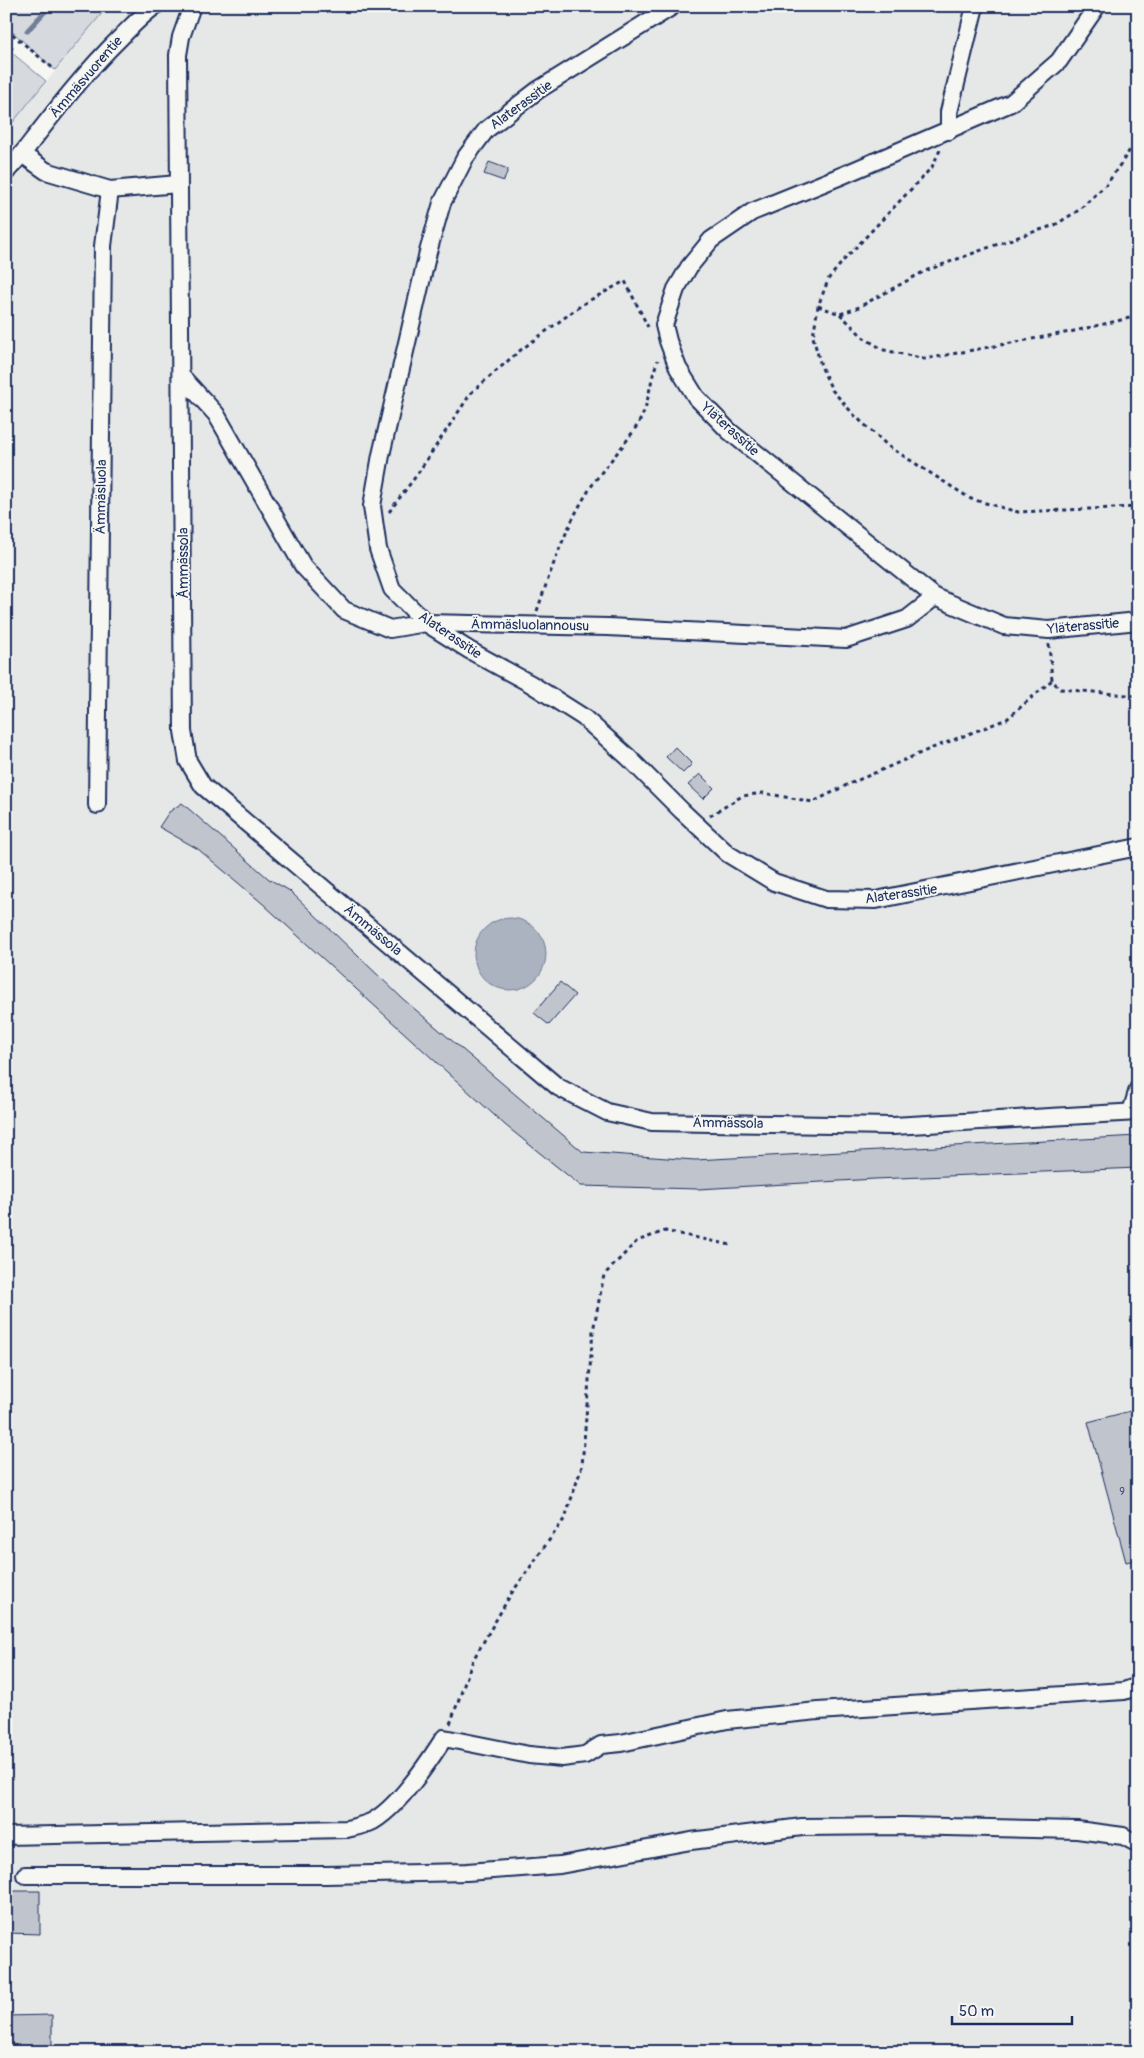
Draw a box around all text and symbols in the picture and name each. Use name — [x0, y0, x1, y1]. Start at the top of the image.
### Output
street label: Ämmäsvuorentie — [46, 33, 126, 121]
street label: Alaterassitie — [487, 77, 555, 133]
street label: Yläterassitie — [697, 398, 763, 460]
street label: Ämmäsluola — [92, 459, 110, 535]
street label: Ämmässola — [175, 528, 192, 598]
street label: Alaterassitie — [415, 608, 485, 662]
street label: Yläterassitie — [1045, 614, 1120, 638]
street label: Ämmäsluolannousu — [471, 615, 589, 635]
street label: Alaterassitie — [864, 881, 938, 907]
street label: Ämmässola — [340, 901, 406, 959]
street label: Ämmässola — [692, 1114, 764, 1132]
house number: 9 — [1119, 1485, 1125, 1498]
scale bar — [952, 1993, 1072, 2025]
text: 50 m — [959, 2002, 994, 2021]

